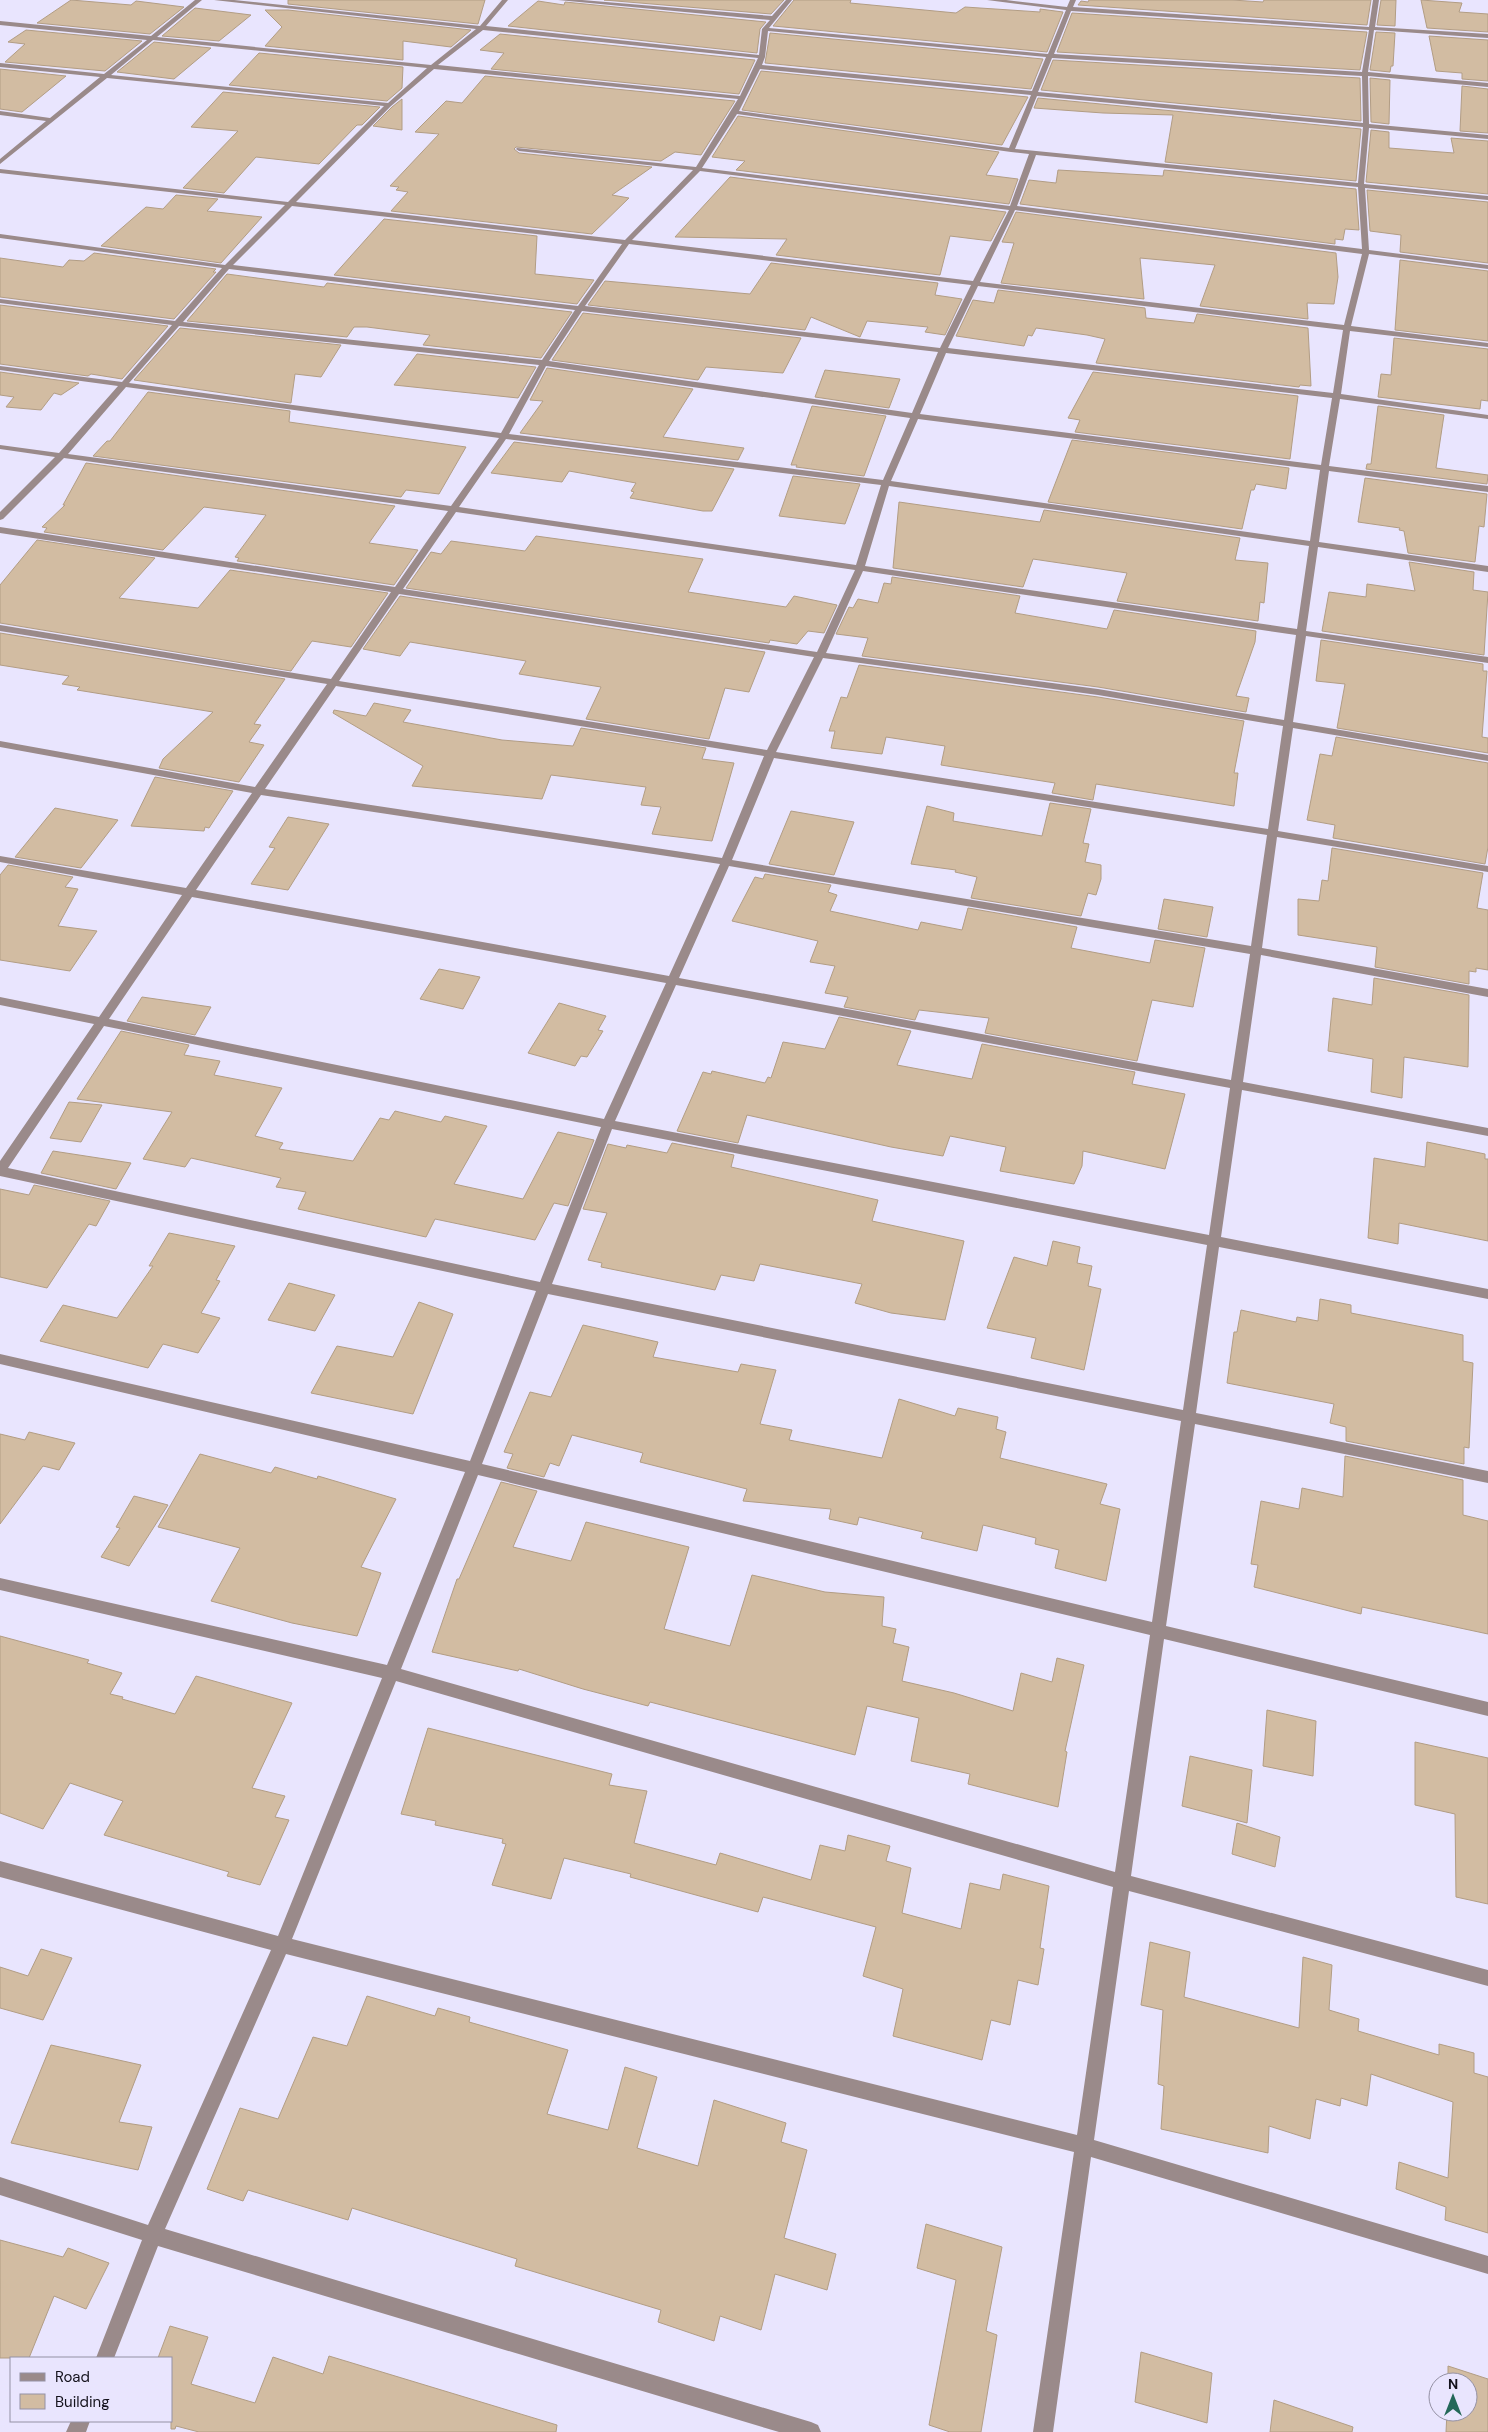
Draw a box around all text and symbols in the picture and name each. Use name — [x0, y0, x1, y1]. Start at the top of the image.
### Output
legend — [10, 2357, 172, 2422]
text: Road — [55, 2367, 90, 2387]
north arrow — [1428, 2372, 1478, 2422]
text: N — [1448, 2375, 1458, 2393]
text: Building — [55, 2392, 110, 2412]

